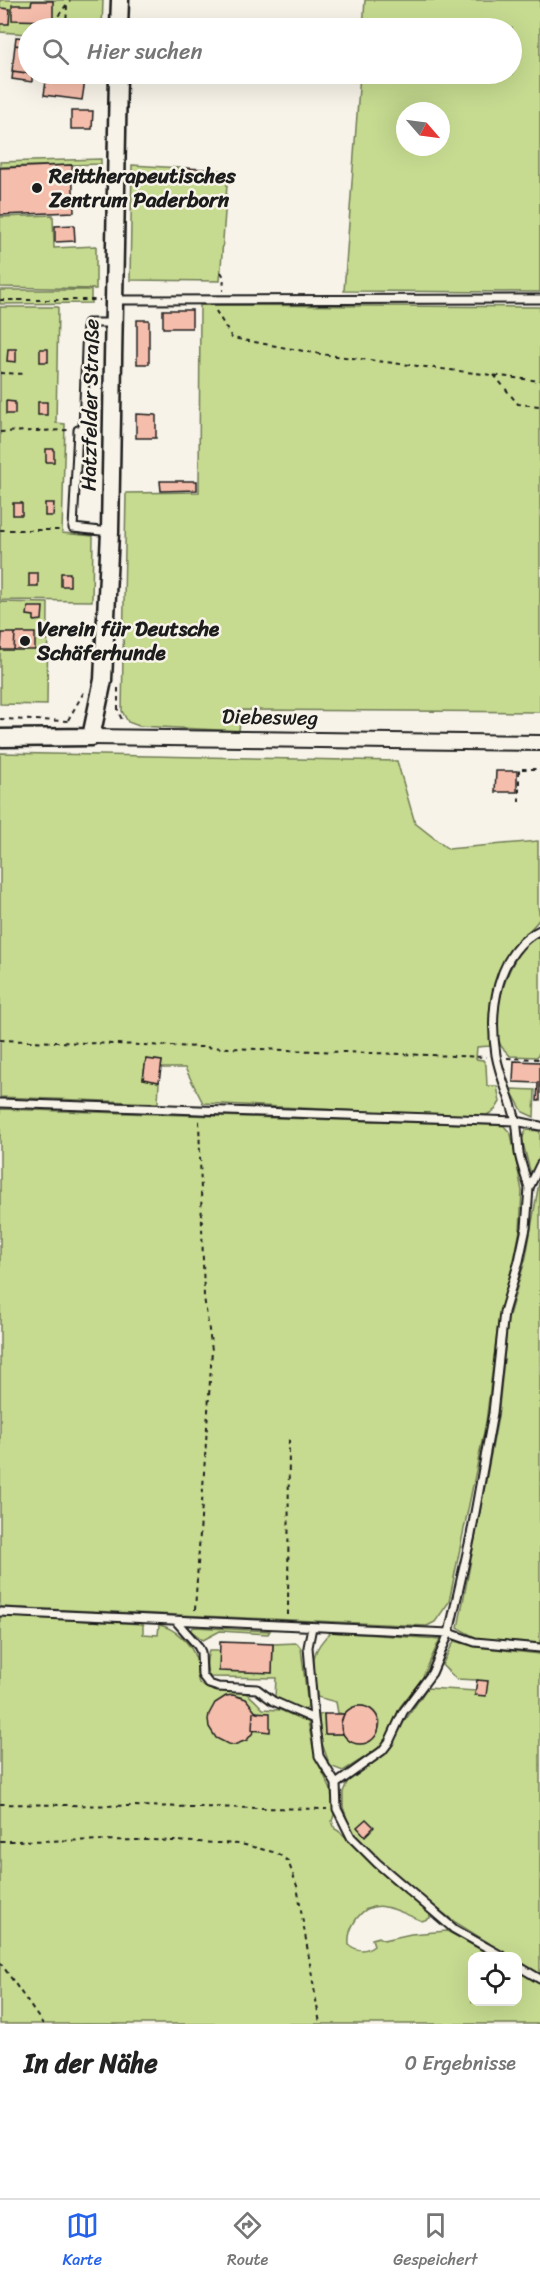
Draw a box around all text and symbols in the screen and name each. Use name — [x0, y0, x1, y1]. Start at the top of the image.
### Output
search box — [18, 18, 522, 84]
text: Hier suchen — [87, 32, 202, 71]
icon: search — [39, 35, 72, 68]
north arrow — [396, 102, 450, 156]
place label: Reittherapeutisches Zentrum Paderborn — [48, 157, 236, 219]
marker: Reittherapeutisches Zentrum Paderborn — [30, 181, 44, 195]
street label: Hatzfelder Straße — [69, 318, 111, 492]
place label: Verein für Deutsche Schäferhunde — [36, 610, 220, 672]
marker: Verein für Deutsche Schäferhunde — [18, 634, 32, 648]
street label: Diebesweg — [221, 697, 319, 737]
map controls — [468, 1952, 522, 2006]
button: locate — [468, 1952, 522, 2006]
text: In der Nähe — [24, 2040, 158, 2086]
text: 0 Ergebnisse — [404, 2046, 516, 2081]
tab: Karte — [63, 2209, 102, 2274]
tab: Route — [227, 2209, 268, 2274]
tab: Gespeichert — [393, 2209, 477, 2274]

